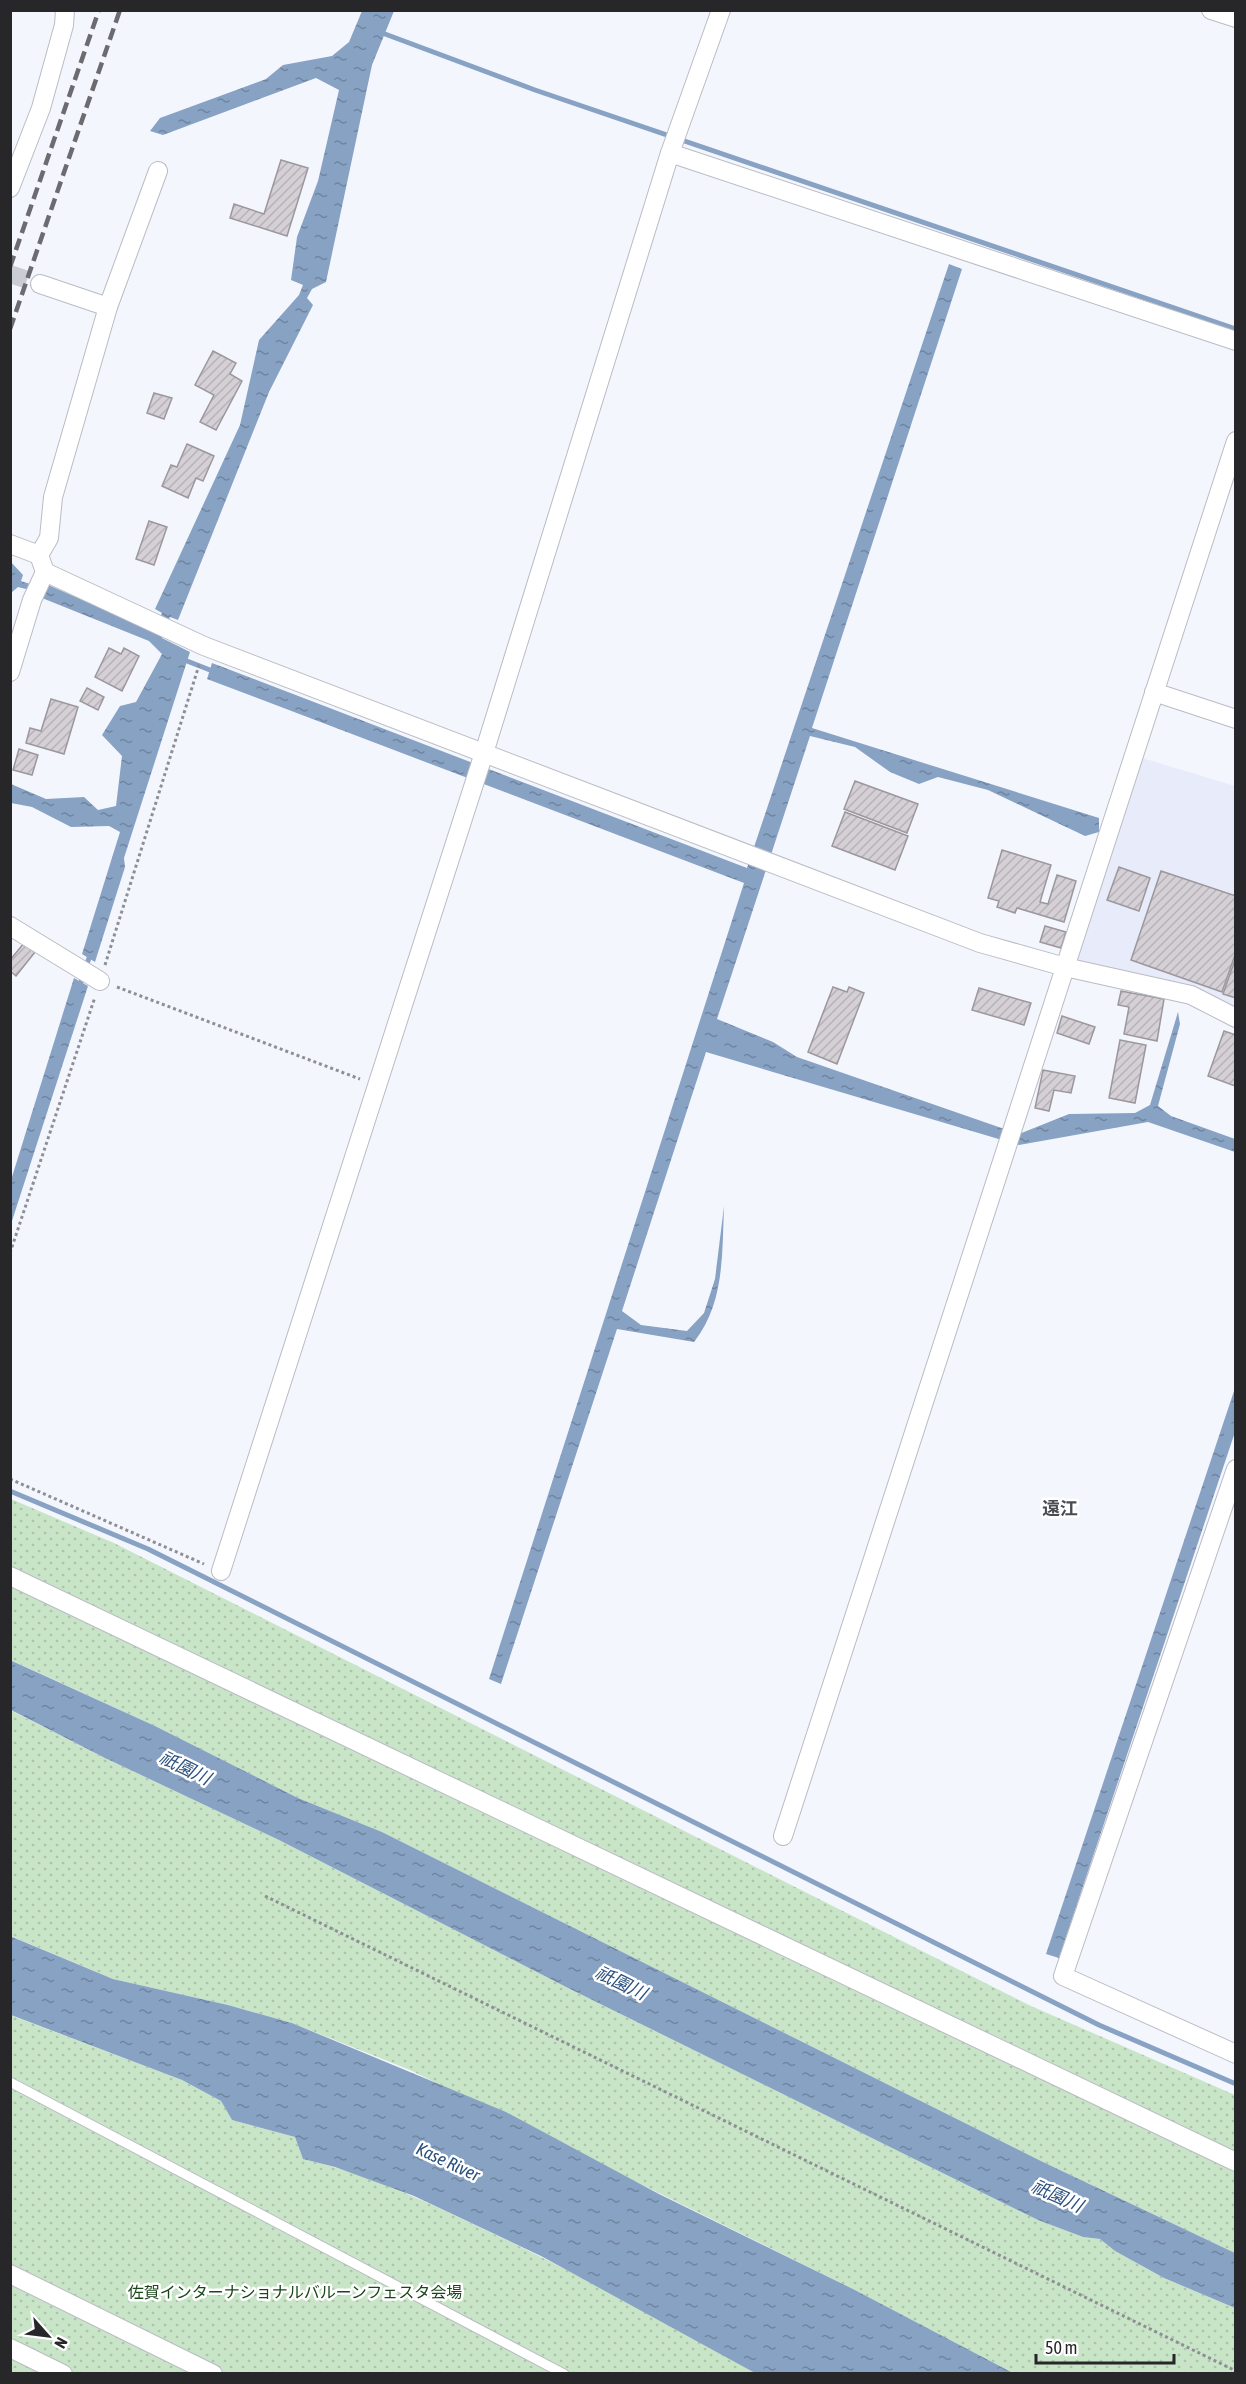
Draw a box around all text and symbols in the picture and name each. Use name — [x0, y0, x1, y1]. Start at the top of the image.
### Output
district label: 遠江 — [1042, 1498, 1078, 1519]
water label: 祇園川 — [156, 1746, 216, 1790]
water label: 祇園川 — [592, 1961, 652, 2005]
water label: Kase River — [413, 2138, 484, 2186]
water label: 祇園川 — [1028, 2175, 1088, 2217]
park label: 佐賀インターナショナルバルーンフェスタ会場 — [128, 2283, 462, 2301]
north arrow — [18, 2306, 78, 2366]
scale bar — [1036, 2327, 1174, 2365]
text: N — [51, 2335, 71, 2351]
text: 50 m — [1045, 2337, 1077, 2358]

